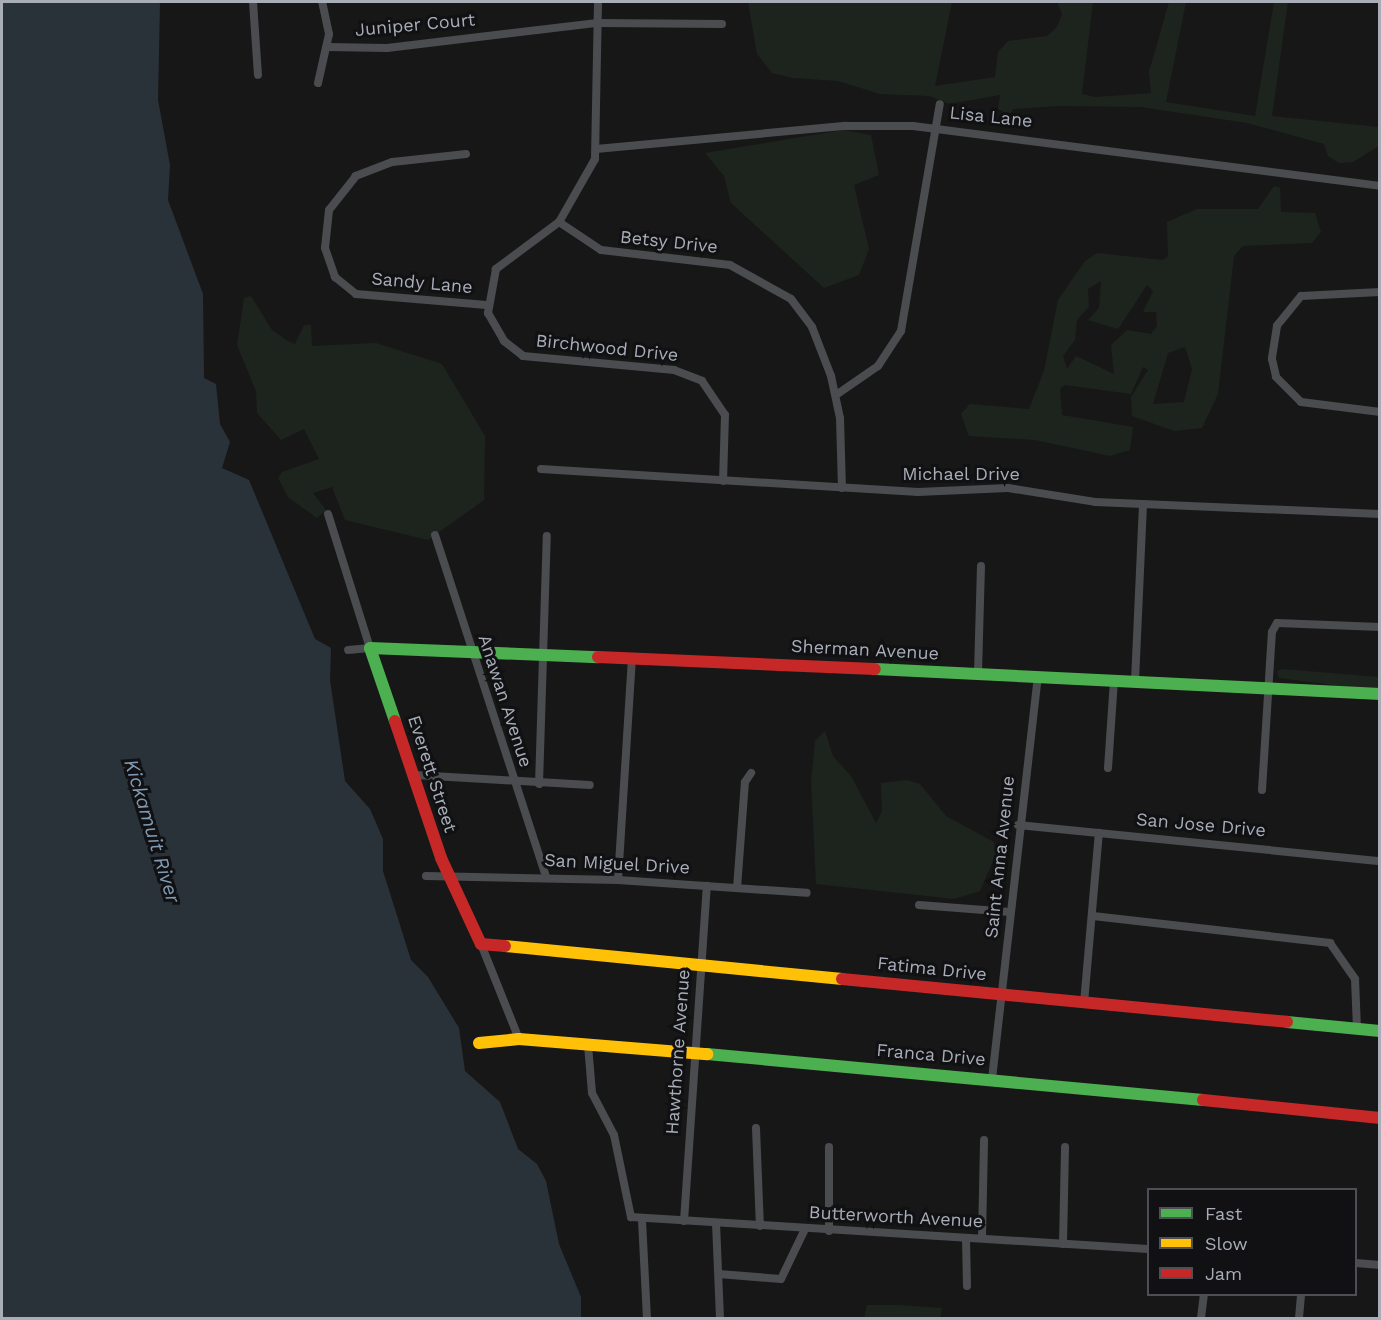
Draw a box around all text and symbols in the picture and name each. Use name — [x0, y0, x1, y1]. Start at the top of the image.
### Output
street label: Juniper Court — [354, 9, 476, 41]
street label: Lisa Lane — [948, 102, 1034, 132]
street label: Betsy Drive — [619, 226, 719, 258]
street label: Sandy Lane — [370, 268, 474, 298]
street label: Birchwood Drive — [535, 330, 679, 366]
street label: Michael Drive — [902, 463, 1020, 485]
street label: Anawan Avenue — [473, 632, 537, 770]
street label: Sherman Avenue — [790, 635, 940, 665]
street label: Everett Street — [403, 713, 461, 835]
water label: Kickamuit River — [119, 756, 185, 906]
street label: Saint Anna Avenue — [981, 774, 1019, 940]
street label: San Jose Drive — [1135, 809, 1267, 841]
street label: San Miguel Drive — [543, 849, 691, 879]
street label: Fatima Drive — [876, 952, 988, 986]
street label: Hawthorne Avenue — [661, 968, 695, 1136]
street label: Franca Drive — [875, 1039, 987, 1071]
legend — [1147, 1188, 1357, 1296]
street label: Butterworth Avenue — [808, 1202, 984, 1232]
text: Fast — [1205, 1203, 1242, 1224]
text: Slow — [1205, 1233, 1248, 1254]
text: Jam — [1205, 1263, 1242, 1284]

